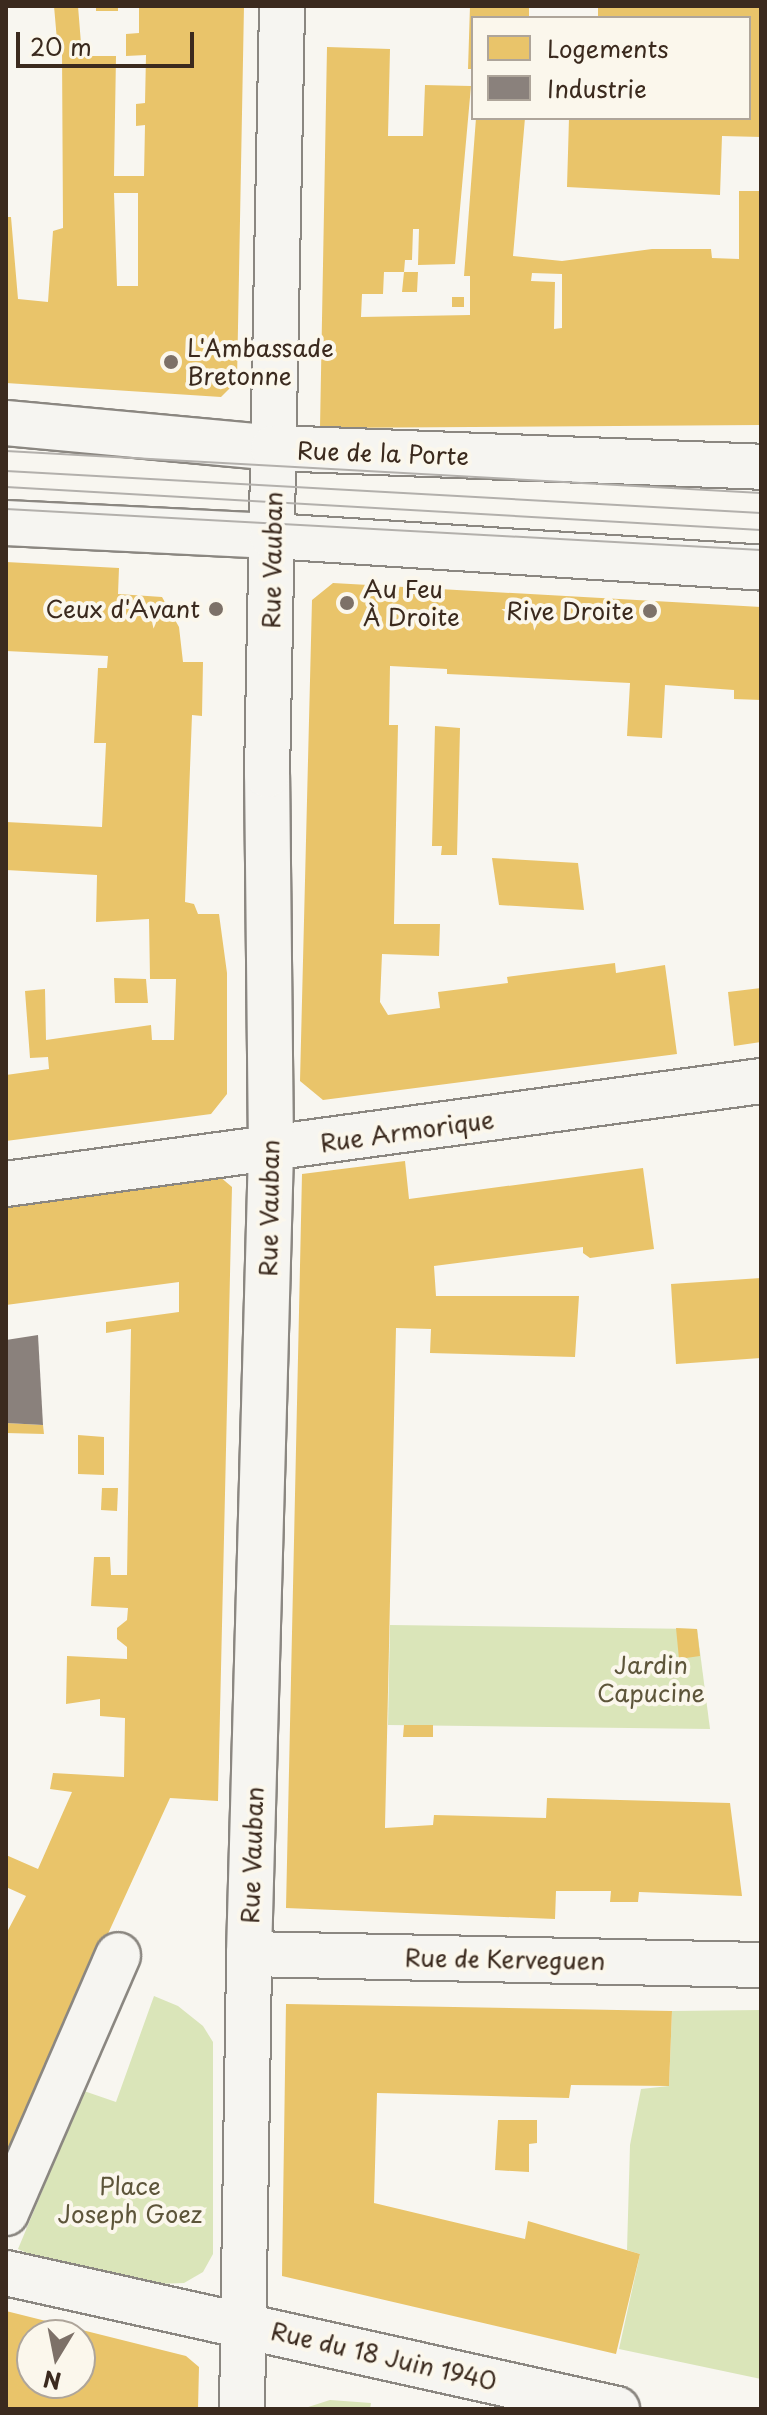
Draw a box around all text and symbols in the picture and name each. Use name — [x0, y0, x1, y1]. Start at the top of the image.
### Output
scale bar — [20, 16, 198, 66]
legend — [471, 16, 751, 120]
text: 20 m — [30, 28, 92, 64]
text: Logements — [547, 30, 669, 66]
text: Industrie — [547, 70, 647, 106]
place label: L'Ambassade Bretonne — [187, 334, 334, 390]
marker: L'Ambassade Bretonne — [162, 353, 180, 371]
street label: Rue de la Porte — [294, 436, 472, 470]
street label: Rue Vauban — [256, 490, 288, 630]
place label: Au Feu À Droite — [363, 575, 461, 631]
marker: Au Feu À Droite — [338, 594, 356, 612]
place label: Ceux d'Avant — [46, 595, 200, 623]
place label: Rive Droite — [507, 597, 634, 625]
marker: Ceux d'Avant — [207, 600, 225, 618]
marker: Rive Droite — [641, 602, 659, 620]
street label: Rue Armorique — [317, 1104, 497, 1158]
street label: Rue Vauban — [253, 1138, 285, 1278]
park label: Jardin Capucine — [597, 1651, 705, 1707]
street label: Rue Vauban — [235, 1785, 269, 1925]
street label: Rue de Kerveguen — [402, 1943, 608, 1975]
park label: Place Joseph Goez — [57, 2172, 203, 2228]
street label: Rue du 18 Juin 1940 — [266, 2316, 502, 2396]
north arrow — [16, 2319, 96, 2399]
text: N — [41, 2363, 64, 2399]

